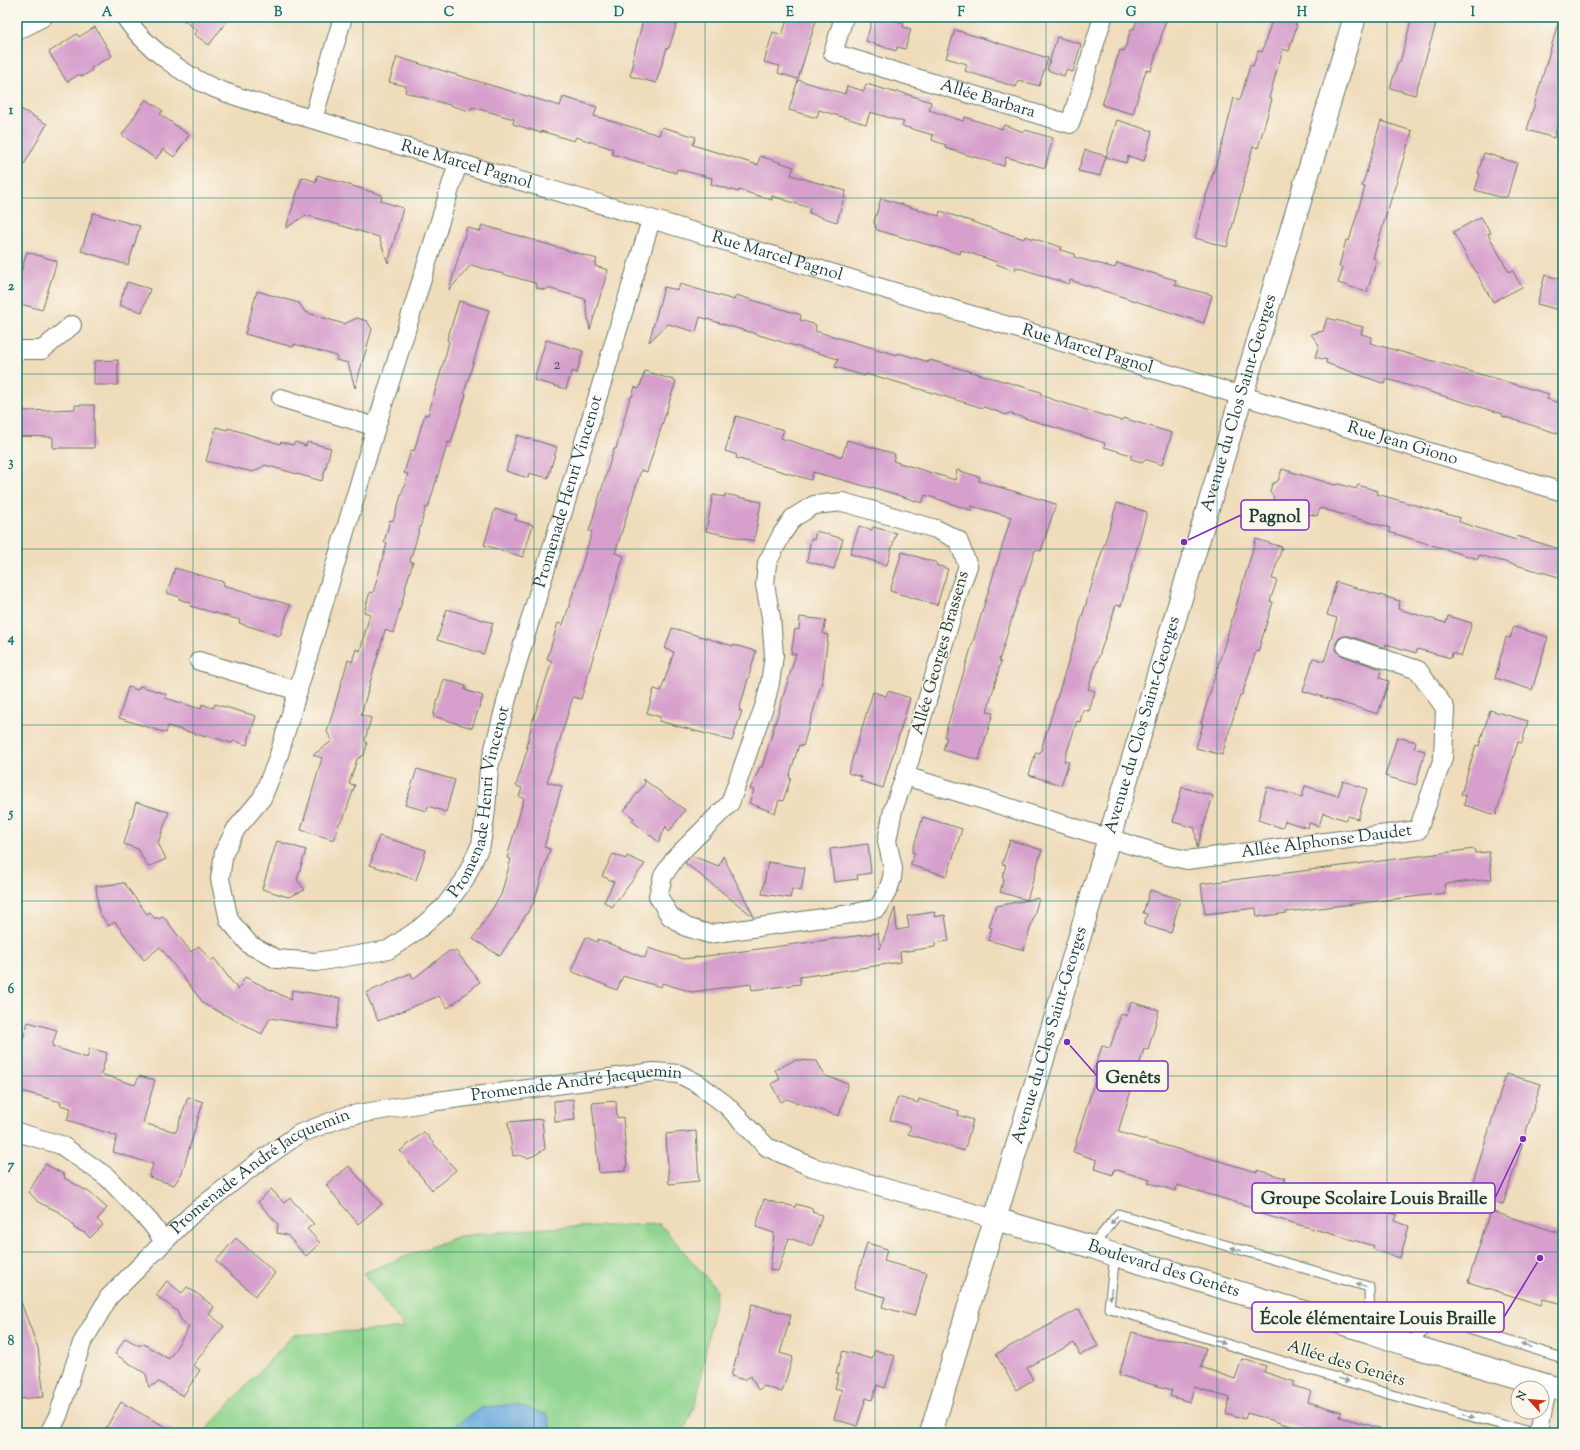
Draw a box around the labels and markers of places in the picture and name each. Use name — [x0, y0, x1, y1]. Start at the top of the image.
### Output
callout: Pagnol — [1241, 500, 1309, 530]
callout: Genêts — [1097, 1061, 1168, 1091]
callout: Groupe Scolaire Louis Braille — [1252, 1183, 1495, 1213]
callout: École élémentaire Louis Braille — [1252, 1302, 1504, 1332]

